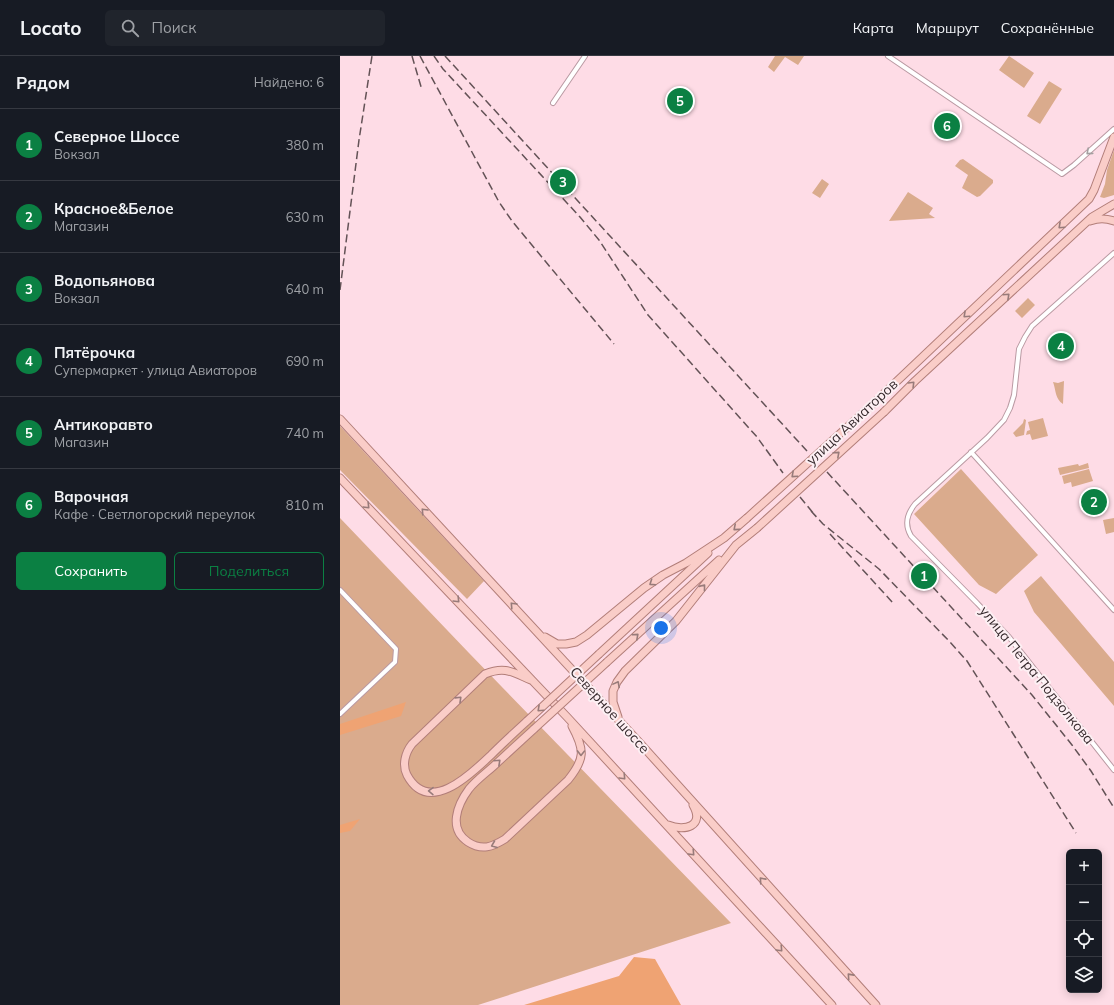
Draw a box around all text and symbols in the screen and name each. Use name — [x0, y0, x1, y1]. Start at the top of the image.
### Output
search box — [105, 10, 385, 46]
text: Locato — [20, 16, 81, 40]
icon: search — [119, 17, 141, 39]
text: Поиск — [151, 18, 196, 37]
text: Карта — [853, 19, 894, 37]
text: Маршрут — [916, 19, 979, 37]
text: Сохранённые — [1001, 19, 1094, 37]
text: Рядом — [16, 72, 70, 93]
text: Найдено: 6 — [254, 74, 324, 90]
pin: 5 — [667, 86, 693, 116]
pin: 6 — [934, 111, 960, 141]
text: Северное Шоссе — [54, 127, 180, 146]
text: 1 — [25, 137, 33, 153]
text: 380 m — [286, 137, 324, 153]
text: Вокзал — [54, 146, 100, 162]
one-way arrow — [1086, 147, 1093, 154]
pin: 3 — [550, 167, 576, 197]
text: Красное&Белое — [54, 199, 174, 218]
text: 2 — [25, 209, 33, 225]
text: 630 m — [286, 209, 324, 225]
text: Магазин — [54, 218, 109, 234]
one-way arrow — [1058, 221, 1066, 229]
text: Водопьянова — [54, 271, 155, 290]
text: 3 — [25, 281, 33, 297]
text: 640 m — [286, 281, 324, 297]
text: Вокзал — [54, 290, 100, 306]
one-way arrow — [1002, 293, 1010, 300]
one-way arrow — [963, 310, 971, 317]
pin: 4 — [1048, 331, 1074, 361]
text: Пятёрочка — [54, 343, 135, 362]
text: 4 — [25, 353, 33, 369]
text: 690 m — [286, 353, 324, 369]
text: Супермаркет · улица Авиаторов — [54, 362, 257, 378]
street label: улица Авиаторов — [803, 375, 902, 469]
one-way arrow — [907, 381, 915, 389]
text: Антикоравто — [54, 415, 153, 434]
text: 5 — [25, 425, 33, 441]
text: 740 m — [286, 425, 324, 441]
text: Магазин — [54, 434, 109, 450]
one-way arrow — [832, 452, 840, 459]
one-way arrow — [791, 470, 799, 478]
text: Варочная — [54, 487, 129, 506]
pin: 2 — [1081, 487, 1107, 517]
text: 6 — [25, 497, 33, 513]
text: 810 m — [286, 497, 324, 513]
one-way arrow — [362, 501, 370, 509]
text: Кафе · Светлогорский переулок — [54, 506, 255, 522]
one-way arrow — [422, 508, 429, 515]
one-way arrow — [733, 523, 740, 530]
button: Сохранить — [16, 552, 166, 590]
button: Поделиться — [174, 552, 324, 590]
pin: 1 — [911, 561, 937, 591]
one-way arrow — [649, 578, 656, 586]
one-way arrow — [698, 584, 705, 591]
one-way arrow — [452, 595, 460, 603]
street label: улица Петра Подзолкова — [976, 602, 1098, 748]
one-way arrow — [511, 603, 518, 610]
your location — [651, 618, 671, 638]
one-way arrow — [631, 633, 639, 641]
street label: Северное шоссе — [566, 663, 654, 757]
one-way arrow — [612, 681, 619, 688]
one-way arrow — [454, 696, 462, 704]
one-way arrow — [537, 704, 545, 712]
one-way arrow — [577, 750, 585, 756]
one-way arrow — [493, 760, 501, 767]
one-way arrow — [618, 772, 625, 780]
one-way arrow — [428, 787, 434, 795]
one-way arrow — [491, 840, 498, 848]
one-way arrow — [687, 848, 695, 856]
map controls — [1066, 849, 1102, 993]
button: + — [1066, 849, 1102, 885]
one-way arrow — [760, 877, 767, 885]
button: − — [1066, 885, 1102, 921]
button: locate — [1066, 921, 1102, 957]
one-way arrow — [775, 944, 783, 952]
button: layers — [1066, 957, 1102, 993]
one-way arrow — [847, 973, 854, 981]

